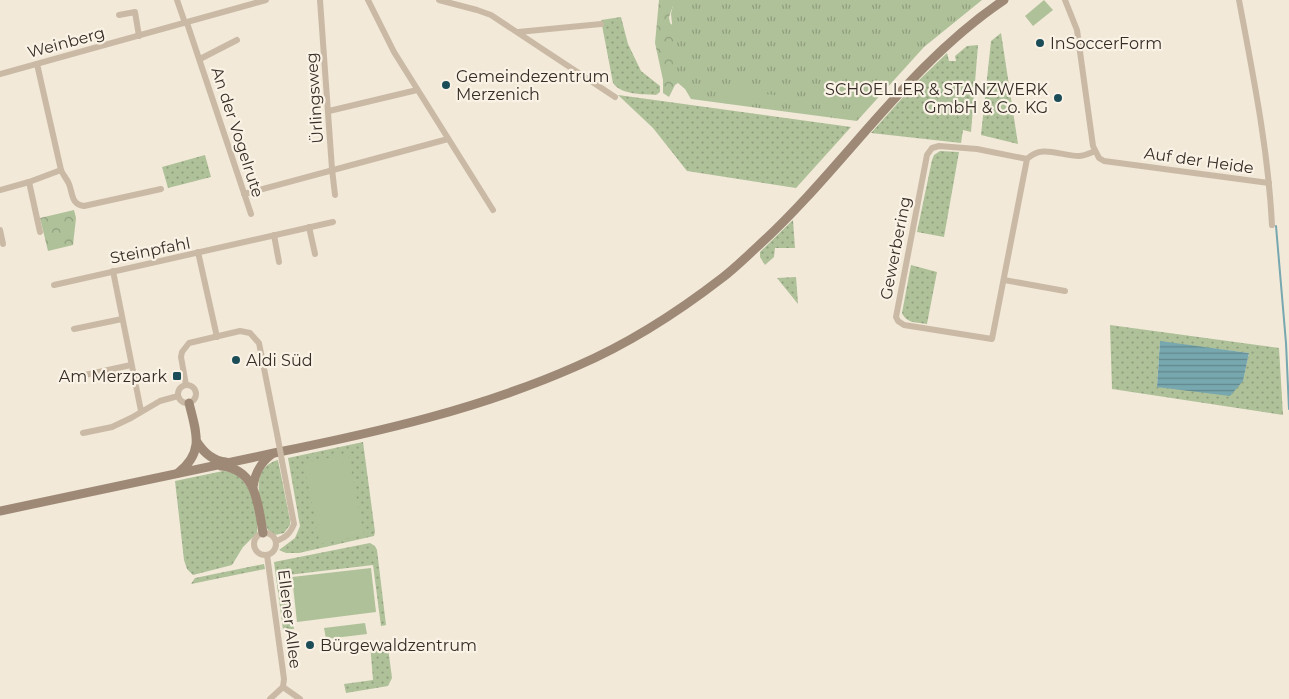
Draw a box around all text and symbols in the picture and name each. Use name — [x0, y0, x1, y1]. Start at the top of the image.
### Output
street label: Weinberg — [25, 23, 107, 62]
place label: InSoccerForm — [1050, 34, 1162, 53]
marker: InSoccerForm — [1034, 37, 1046, 49]
street label: Ürlingsweg — [301, 52, 327, 144]
street label: An der Vogelrute — [207, 65, 268, 200]
place label: Gemeindezentrum Merzenich — [456, 67, 609, 104]
marker: Gemeindezentrum Merzenich — [440, 79, 452, 91]
place label: SCHOELLER & STANZWERK GmbH & Co. KG — [825, 80, 1049, 117]
marker: SCHOELLER & STANZWERK GmbH & Co. KG — [1052, 92, 1064, 104]
street label: Auf der Heide — [1143, 143, 1255, 178]
street label: Gewerbering — [876, 195, 915, 301]
street label: Steinpfahl — [108, 233, 192, 268]
place label: Aldi Süd — [246, 351, 313, 370]
marker: Aldi Süd — [230, 354, 242, 366]
place label: Am Merzpark — [59, 367, 167, 386]
marker: Am Merzpark — [171, 370, 183, 382]
street label: Ellener Allee — [274, 569, 305, 670]
place label: Bürgewaldzentrum — [320, 636, 477, 655]
marker: Bürgewaldzentrum — [304, 639, 316, 651]

